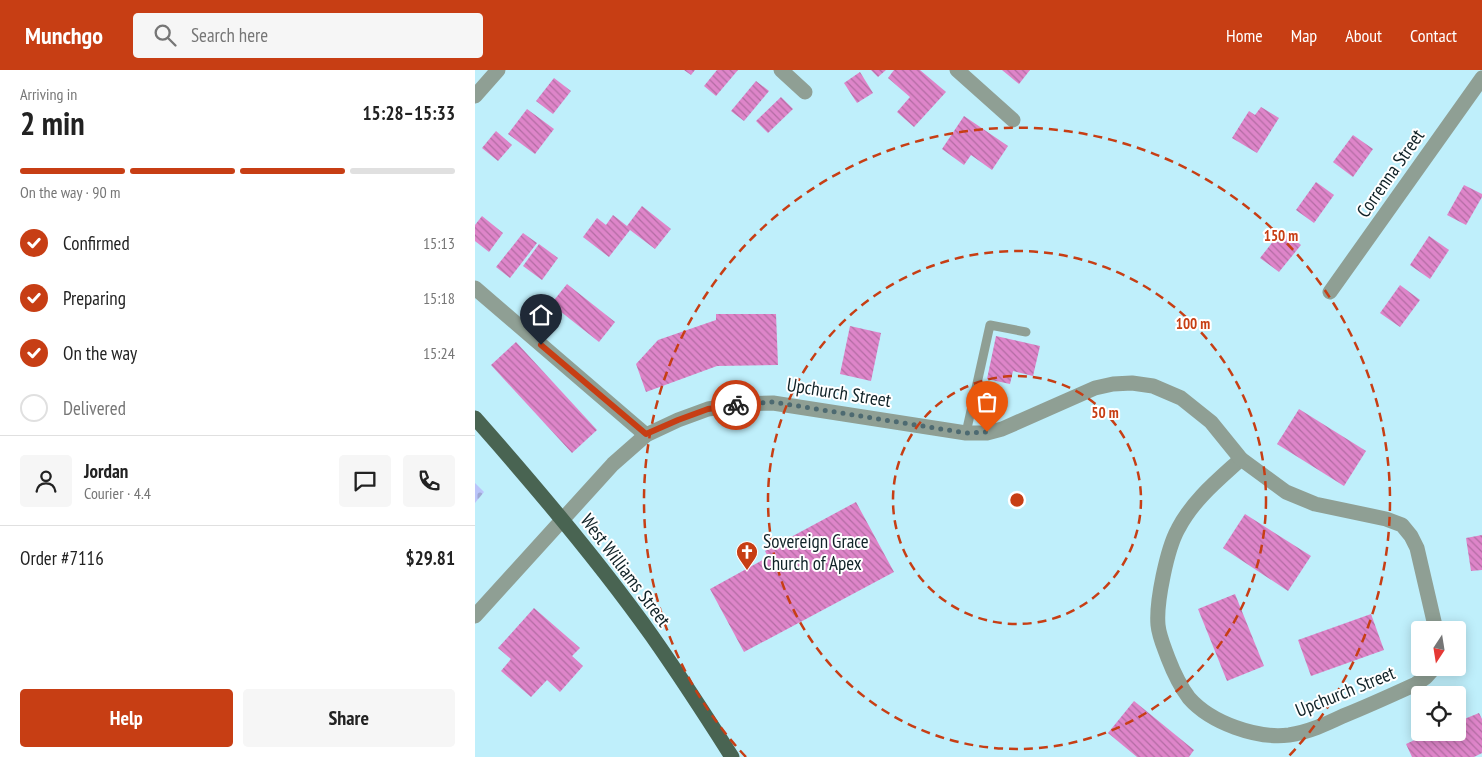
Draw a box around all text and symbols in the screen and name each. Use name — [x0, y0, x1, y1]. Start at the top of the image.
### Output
search box — [133, 13, 483, 58]
text: Munchgo — [25, 20, 103, 51]
icon: search — [151, 21, 179, 49]
text: Search here — [191, 23, 268, 47]
text: Home — [1226, 24, 1263, 47]
text: Map — [1291, 24, 1317, 47]
text: About — [1345, 24, 1382, 47]
text: Contact — [1410, 24, 1457, 47]
text: Arriving in — [20, 84, 77, 104]
text: 15:28–15:33 — [362, 101, 455, 125]
text: 2 min — [20, 102, 85, 144]
street label: Correnna Street — [1351, 124, 1430, 222]
text: On the way · 90 m — [20, 182, 120, 202]
text: 150 m — [1264, 226, 1298, 245]
icon: check — [20, 229, 48, 257]
text: Confirmed — [63, 231, 130, 255]
text: 15:13 — [423, 233, 455, 253]
icon: check — [20, 284, 48, 312]
text: Preparing — [63, 286, 126, 310]
text: 15:18 — [423, 288, 455, 308]
pin — [520, 294, 562, 345]
icon: home — [527, 301, 555, 329]
text: 100 m — [1176, 314, 1210, 333]
icon: check — [20, 339, 48, 367]
text: On the way — [63, 341, 137, 365]
text: 15:24 — [423, 343, 455, 363]
street label: Upchurch Street — [785, 372, 894, 412]
courier — [711, 380, 761, 430]
pin — [966, 381, 1008, 432]
icon: bag — [973, 388, 1001, 416]
icon: bike — [722, 391, 750, 419]
text: Delivered — [63, 396, 126, 420]
text: 50 m — [1091, 403, 1119, 422]
button: person — [20, 455, 72, 507]
button: chat — [339, 455, 391, 507]
button: phone — [403, 455, 455, 507]
text: Jordan — [84, 459, 128, 483]
text: Courier · 4.4 — [84, 483, 151, 503]
centre of rings — [1008, 491, 1026, 509]
street label: West Williams Street — [576, 509, 677, 632]
place label: Sovereign Grace Church of Apex — [763, 529, 869, 575]
church icon: Sovereign Grace Church of Apex — [735, 540, 759, 571]
text: Order #7116 — [20, 546, 104, 570]
text: $29.81 — [406, 546, 455, 570]
north arrow — [1411, 621, 1466, 676]
map controls — [1411, 621, 1466, 741]
street label: Upchurch Street — [1292, 660, 1399, 722]
button: locate — [1411, 686, 1466, 741]
button: Help — [20, 689, 233, 747]
button: Share — [243, 689, 455, 747]

